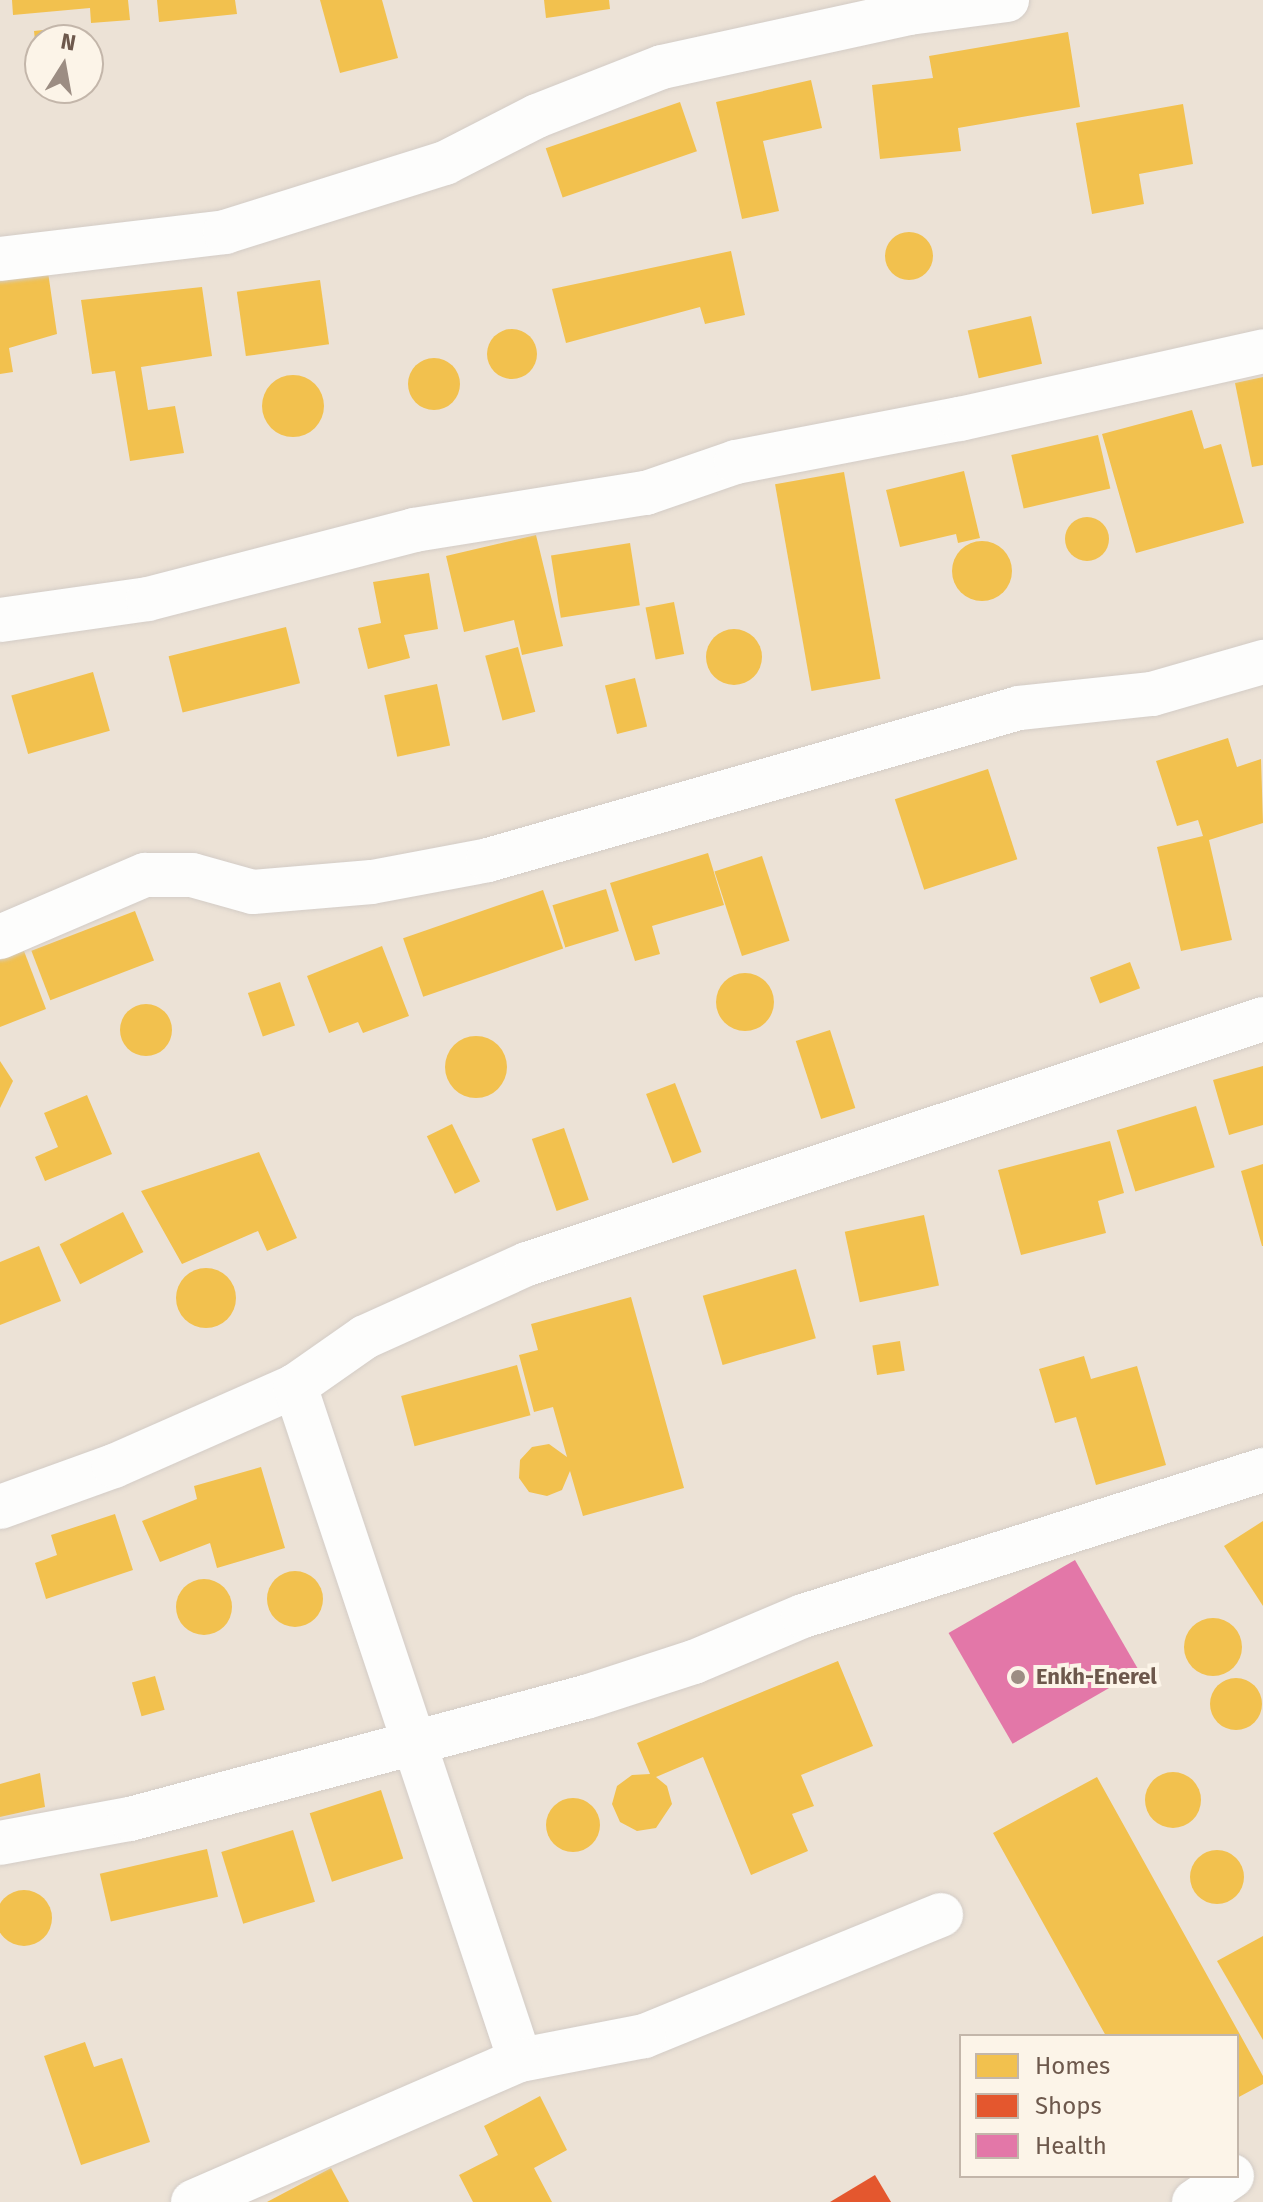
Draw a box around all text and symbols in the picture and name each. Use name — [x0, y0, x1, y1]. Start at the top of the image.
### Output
north arrow — [24, 24, 104, 104]
text: N — [59, 27, 78, 57]
place label: Enkh-Enerel — [1036, 1664, 1157, 1690]
marker: Enkh-Enerel — [1007, 1666, 1029, 1688]
legend — [959, 2034, 1239, 2178]
text: Homes — [1035, 2052, 1110, 2080]
text: Shops — [1035, 2092, 1102, 2120]
text: Health — [1035, 2132, 1107, 2160]

